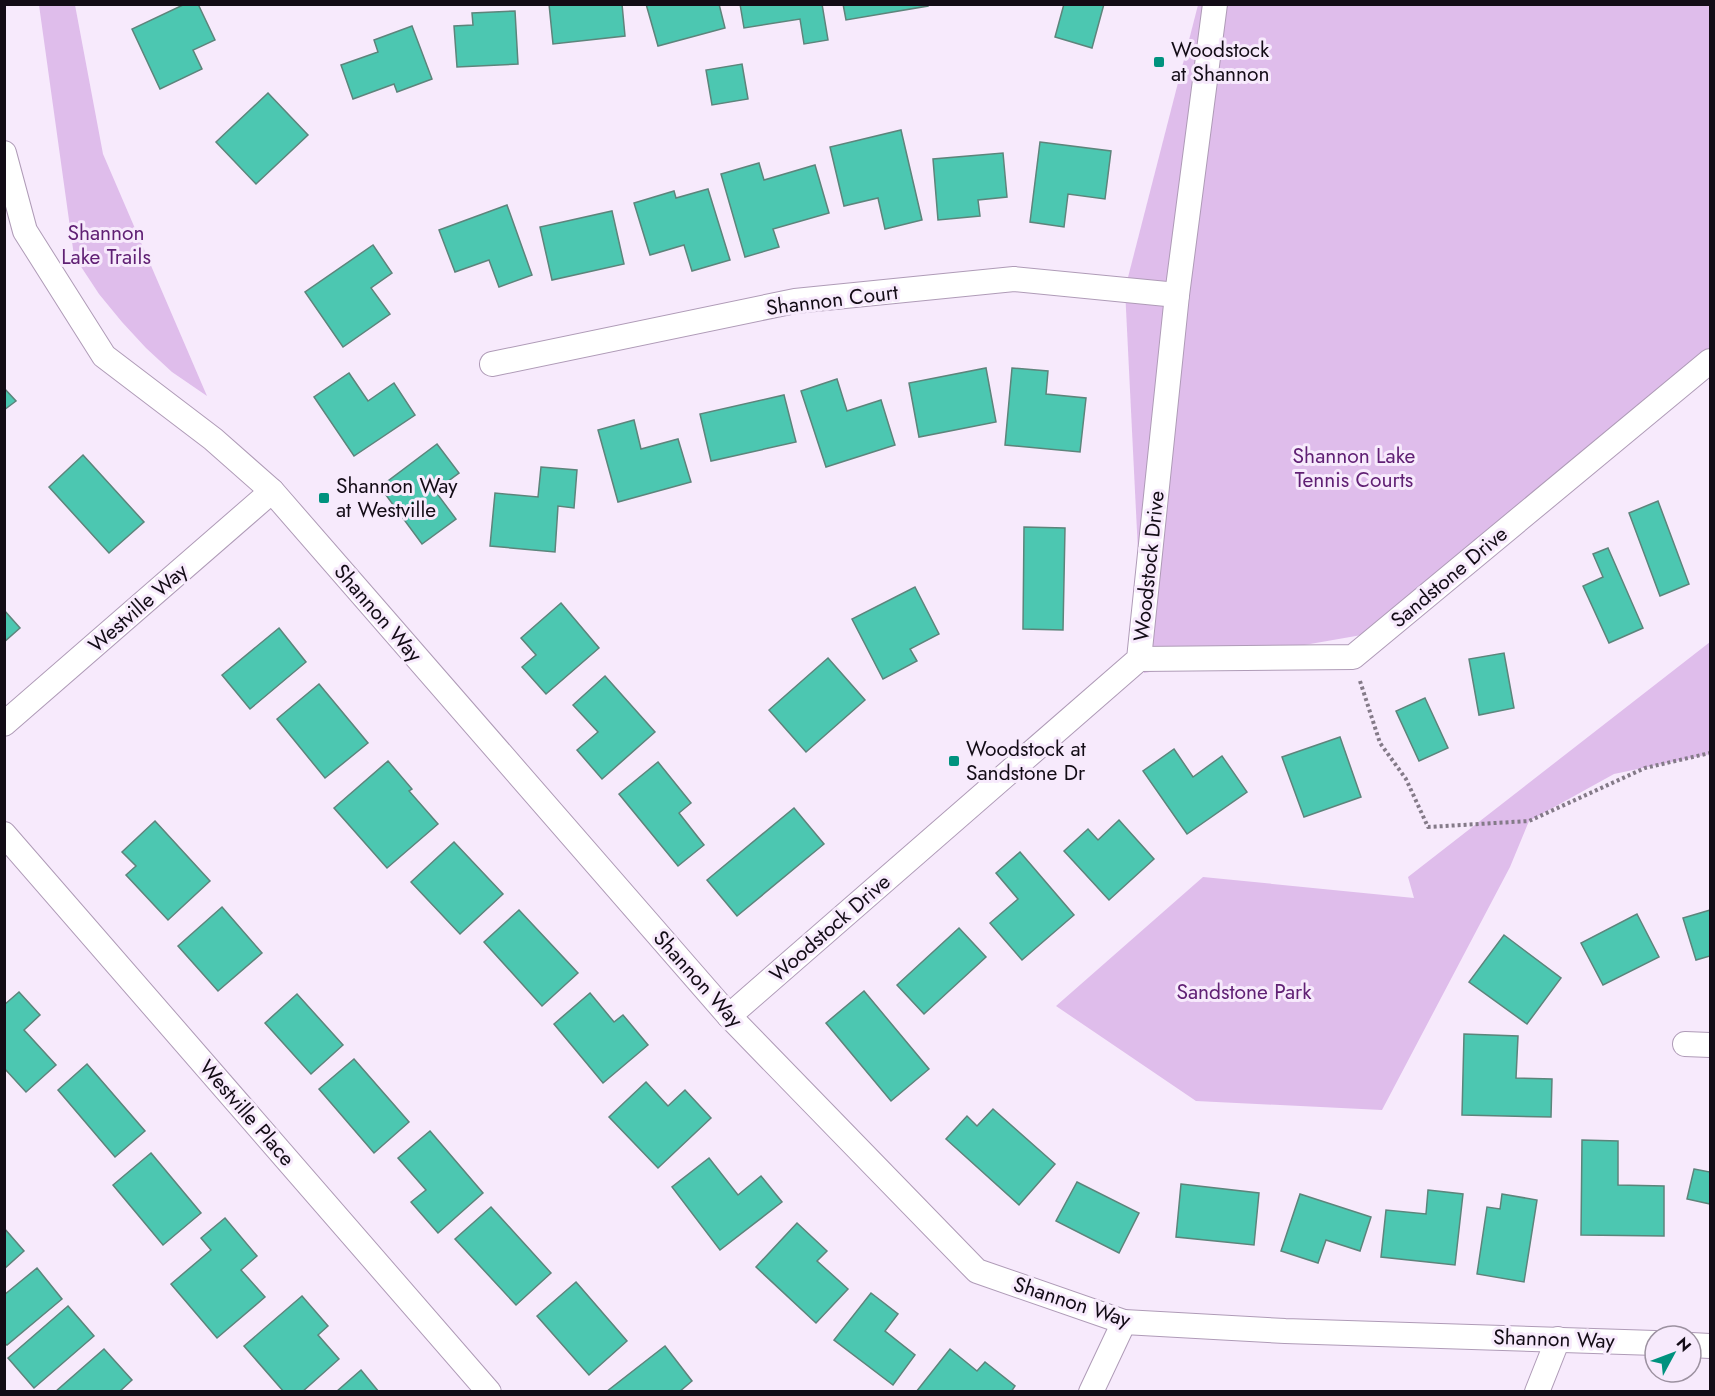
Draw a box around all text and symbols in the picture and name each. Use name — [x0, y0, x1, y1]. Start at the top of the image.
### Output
place label: Woodstock at Shannon — [1171, 35, 1270, 89]
marker: Woodstock at Shannon — [1152, 55, 1166, 69]
park label: Shannon Lake Trails — [61, 218, 151, 272]
street label: Shannon Court — [764, 277, 900, 323]
park label: Shannon Lake Tennis Courts — [1293, 441, 1416, 495]
place label: Shannon Way at Westville — [336, 471, 458, 525]
street label: Woodstock Drive — [1126, 489, 1172, 643]
marker: Shannon Way at Westville — [317, 491, 331, 505]
street label: Sandstone Drive — [1384, 519, 1514, 635]
street label: Westville Way — [82, 556, 195, 660]
street label: Shannon Way — [327, 557, 430, 669]
place label: Woodstock at Sandstone Dr — [966, 734, 1086, 788]
marker: Woodstock at Sandstone Dr — [947, 754, 961, 768]
street label: Woodstock Drive — [763, 867, 897, 989]
street label: Shannon Way — [646, 924, 750, 1035]
park label: Sandstone Park — [1176, 977, 1312, 1007]
street label: Westville Place — [192, 1053, 302, 1173]
street label: Shannon Way — [1010, 1269, 1135, 1335]
street label: Shannon Way — [1493, 1322, 1616, 1356]
north arrow — [1643, 1324, 1703, 1384]
text: N — [1671, 1332, 1697, 1357]

